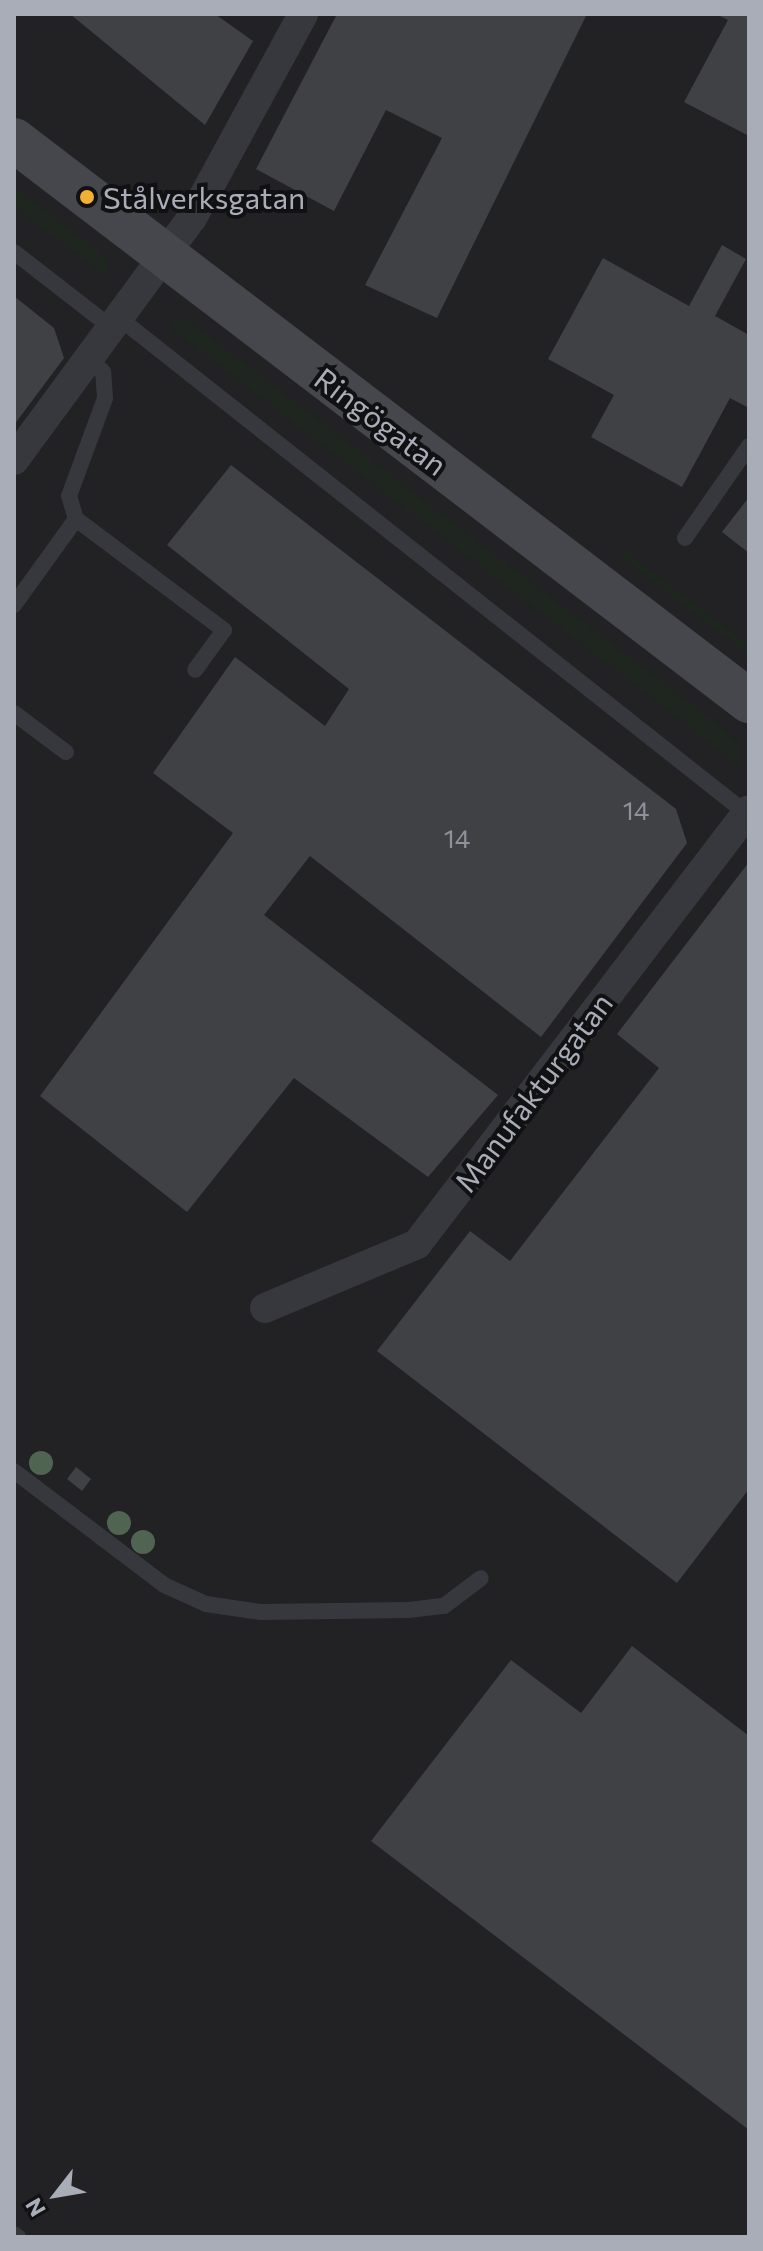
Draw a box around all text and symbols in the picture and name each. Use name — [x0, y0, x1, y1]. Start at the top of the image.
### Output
place label: Stålverksgatan — [103, 179, 305, 215]
marker: Stålverksgatan — [78, 188, 96, 206]
street label: Ringögatan — [308, 360, 454, 482]
house number: 14 — [623, 794, 649, 826]
house number: 14 — [444, 822, 470, 854]
street label: Manufakturgatan — [447, 986, 619, 1198]
north arrow — [16, 2155, 96, 2235]
text: N — [19, 2194, 51, 2222]

